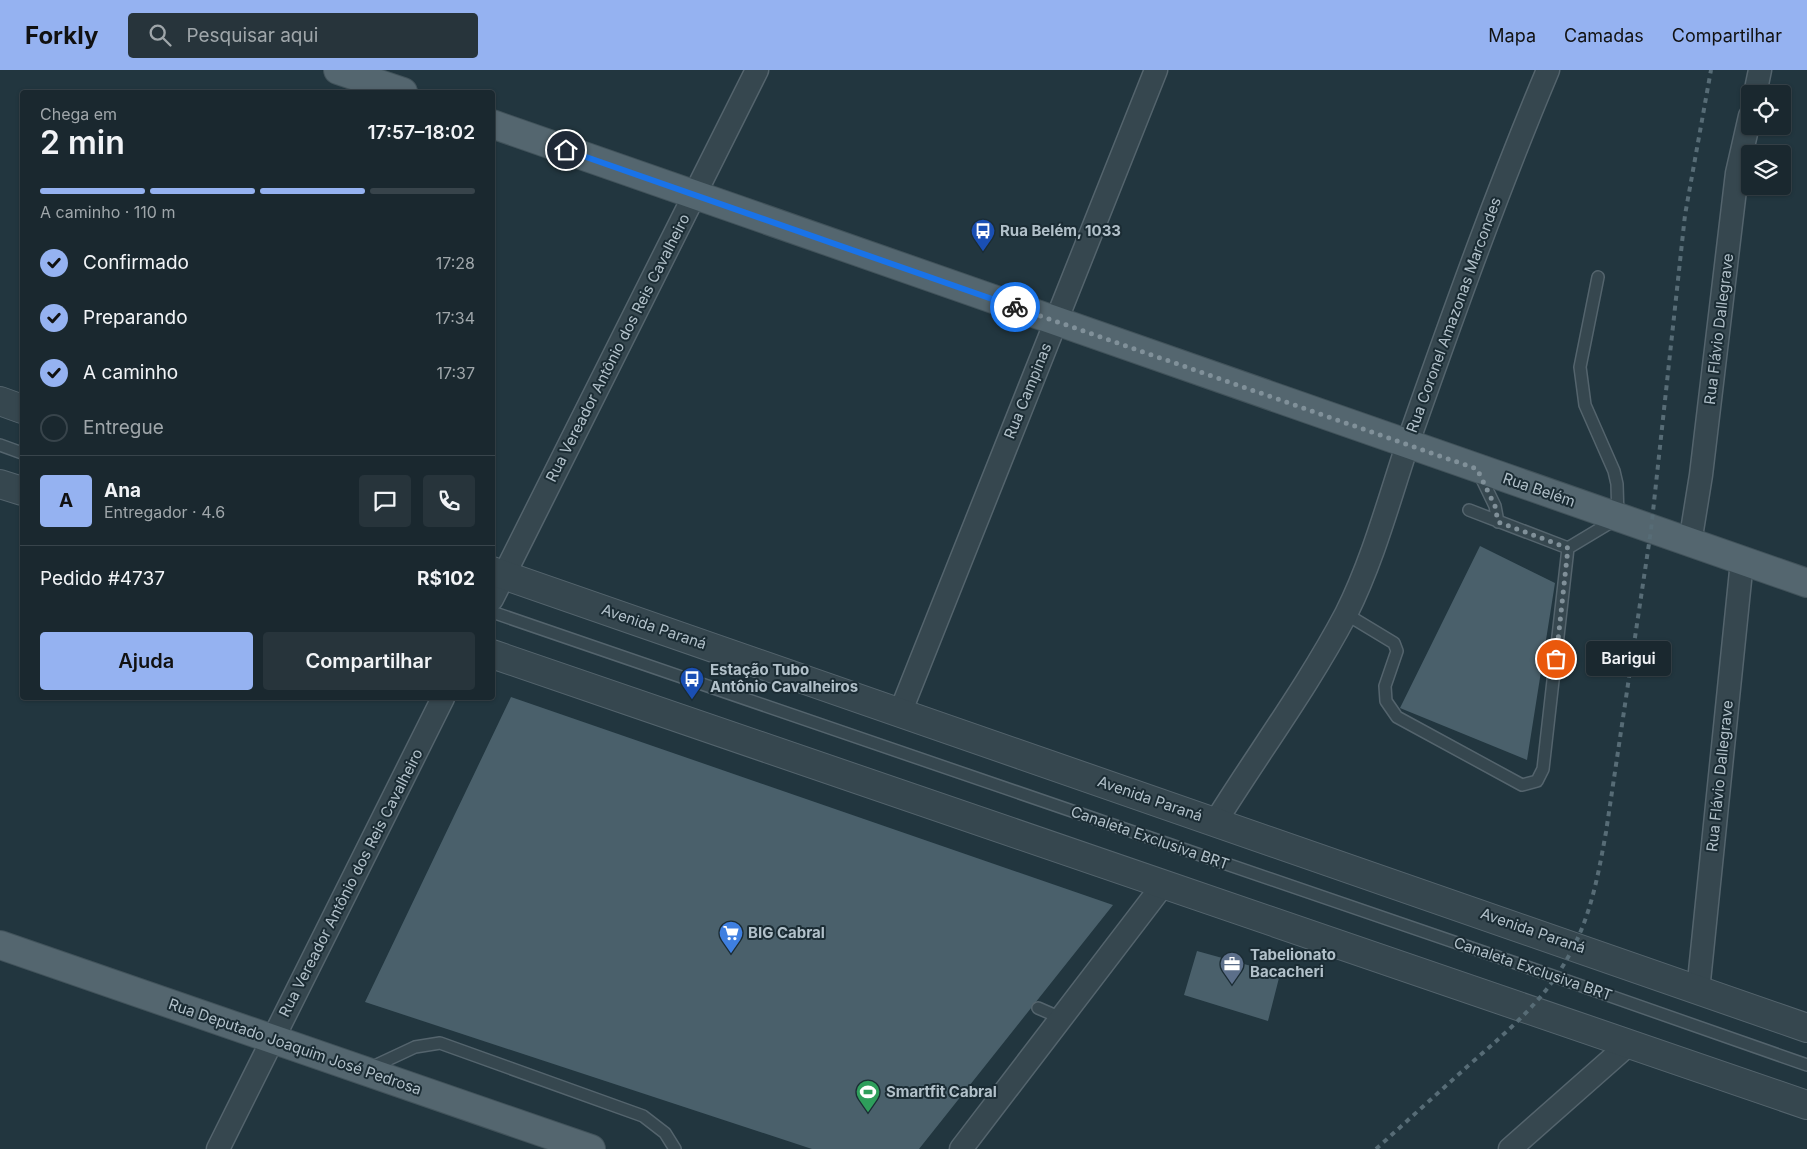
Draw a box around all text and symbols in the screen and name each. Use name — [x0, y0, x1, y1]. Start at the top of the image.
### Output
search box — [128, 13, 478, 58]
text: Forkly — [25, 21, 98, 50]
icon: search — [146, 21, 174, 49]
text: Pesquisar aqui — [186, 24, 318, 47]
text: Mapa — [1488, 25, 1536, 46]
text: Camadas — [1564, 25, 1644, 46]
text: Compartilhar — [1672, 25, 1782, 46]
map controls — [1741, 85, 1791, 195]
button: locate — [1741, 85, 1791, 135]
text: Chega em — [40, 104, 117, 124]
text: 17:57–18:02 — [368, 121, 475, 144]
text: 2 min — [40, 123, 125, 162]
pin — [545, 129, 587, 171]
icon: home — [552, 136, 580, 164]
button: layers — [1741, 145, 1791, 195]
street label: Rua Coronel Amazonas Marcondes — [1402, 195, 1505, 435]
text: A caminho · 110 m — [40, 202, 175, 222]
street label: Rua Vereador Antônio dos Reis Cavalheiro — [541, 211, 694, 485]
bus stop icon: Rua Belém, 1033 — [970, 218, 996, 252]
place label: Rua Belém, 1033 — [1000, 221, 1121, 240]
icon: check — [40, 249, 68, 277]
text: Confirmado — [83, 251, 189, 274]
street label: Rua Flávio Dallegrave — [1700, 252, 1737, 406]
text: 17:28 — [436, 253, 475, 273]
courier — [990, 282, 1040, 332]
icon: bike — [1001, 293, 1029, 321]
icon: check — [40, 304, 68, 332]
text: Preparando — [83, 306, 188, 329]
text: 17:34 — [435, 308, 475, 328]
street label: Rua Campinas — [1000, 340, 1055, 442]
icon: check — [40, 359, 68, 387]
text: A caminho — [83, 361, 178, 384]
text: 17:37 — [436, 363, 475, 383]
text: Entregue — [83, 416, 164, 439]
street label: Rua Belém — [1500, 468, 1578, 511]
button: chat — [359, 475, 411, 527]
button: phone — [423, 475, 475, 527]
text: Ana — [104, 479, 141, 502]
text: A — [59, 489, 73, 512]
text: Entregador · 4.6 — [104, 502, 225, 522]
text: Pedido #4737 — [40, 567, 165, 590]
text: R$102 — [417, 567, 475, 590]
street label: Avenida Paraná — [599, 600, 709, 653]
button: Ajuda — [40, 632, 253, 690]
button: Compartilhar — [263, 632, 475, 690]
pin — [1535, 638, 1577, 680]
callout: Barigui — [1586, 642, 1671, 676]
icon: bag — [1542, 645, 1570, 673]
text: Barigui — [1601, 648, 1656, 668]
place label: Estação Tubo Antônio Cavalheiros — [710, 660, 858, 696]
bus stop icon: Estação Tubo Antônio Cavalheiros — [679, 666, 705, 700]
street label: Rua Flávio Dallegrave — [1702, 699, 1737, 853]
street label: Rua Vereador Antônio dos Reis Cavalheiro — [274, 746, 427, 1020]
street label: Avenida Paraná — [1095, 772, 1205, 825]
street label: Canaleta Exclusiva BRT — [1068, 801, 1232, 874]
street label: Avenida Paraná — [1478, 904, 1588, 957]
supermarket icon: BIG Cabral — [718, 920, 744, 954]
place label: BIG Cabral — [748, 923, 825, 942]
street label: Canaleta Exclusiva BRT — [1451, 932, 1615, 1005]
place label: Tabelionato Bacacheri — [1250, 945, 1336, 981]
office icon: Tabelionato Bacacheri — [1219, 951, 1245, 985]
street label: Rua Deputado Joaquim José Pedrosa — [166, 994, 424, 1099]
sports icon: Smartfit Cabral — [855, 1079, 881, 1113]
place label: Smartfit Cabral — [886, 1082, 997, 1101]

